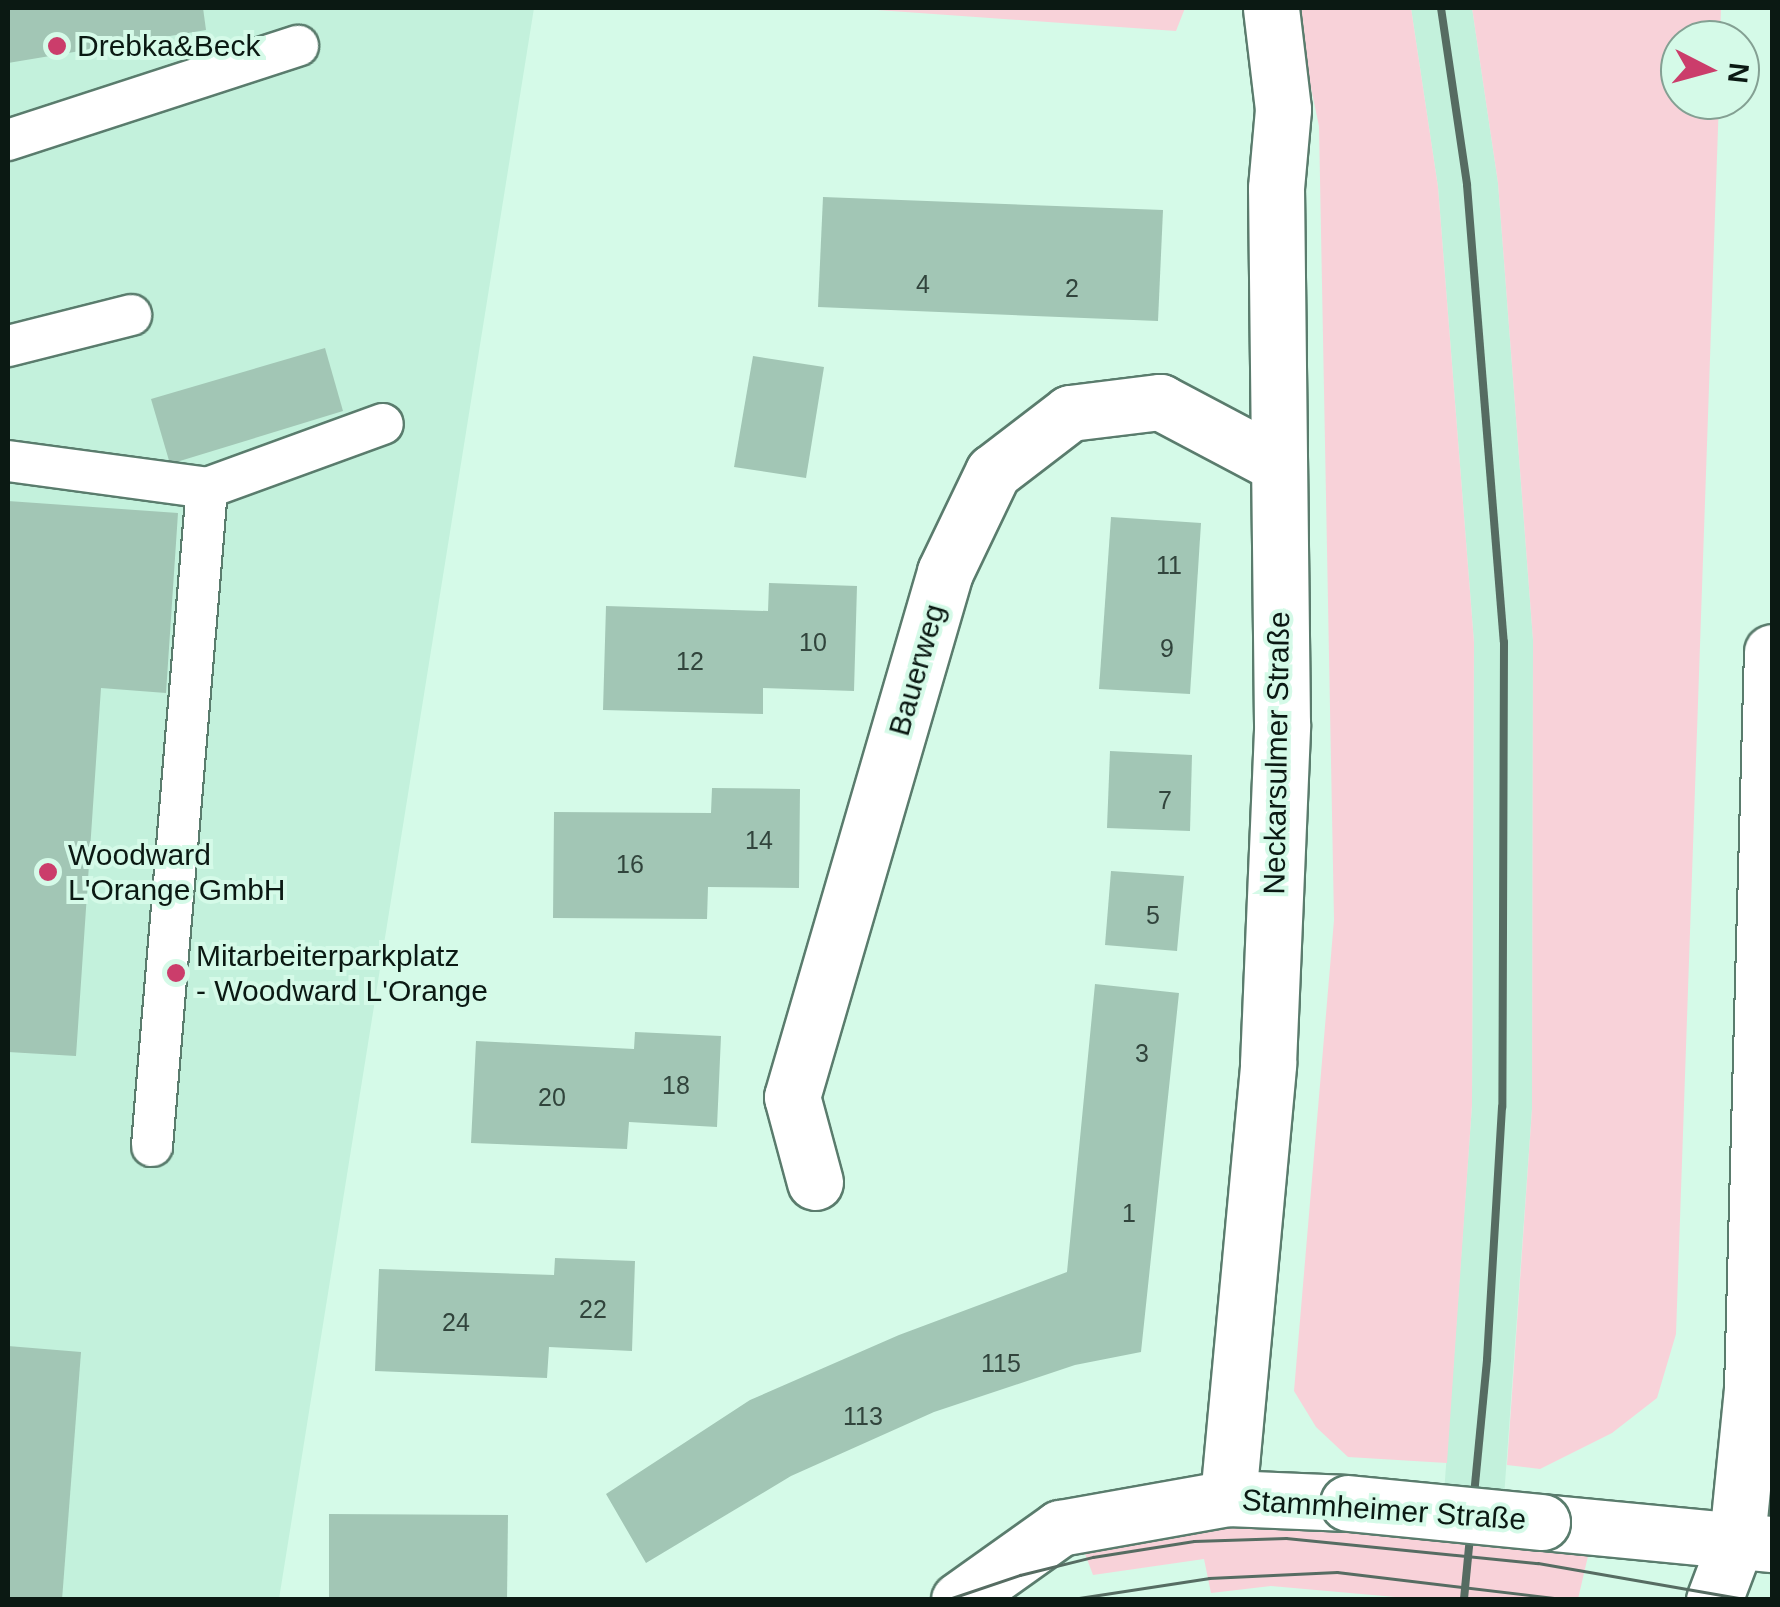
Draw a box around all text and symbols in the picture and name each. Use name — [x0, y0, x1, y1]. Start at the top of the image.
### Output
north arrow — [1660, 20, 1760, 120]
place label: Drebka&Beck — [77, 28, 260, 64]
marker: Drebka&Beck — [46, 35, 68, 57]
text: N — [1722, 61, 1755, 85]
house number: 4 — [916, 269, 930, 299]
house number: 2 — [1065, 273, 1079, 303]
house number: 11 — [1156, 550, 1182, 580]
street label: Bauerweg — [881, 600, 953, 740]
street label: Neckarsulmer Straße — [1257, 611, 1297, 895]
house number: 10 — [799, 627, 827, 657]
house number: 9 — [1160, 633, 1174, 663]
house number: 12 — [676, 646, 704, 676]
house number: 7 — [1158, 785, 1172, 815]
house number: 14 — [745, 825, 773, 855]
place label: Woodward L'Orange GmbH — [68, 837, 285, 908]
house number: 16 — [616, 849, 644, 879]
marker: Woodward L'Orange GmbH — [37, 861, 59, 883]
house number: 5 — [1146, 900, 1160, 930]
place label: Mitarbeiterparkplatz - Woodward L'Orange — [196, 938, 488, 1008]
marker: Mitarbeiterparkplatz - Woodward L'Orange — [165, 962, 187, 984]
house number: 3 — [1135, 1038, 1149, 1068]
house number: 18 — [662, 1070, 690, 1100]
house number: 20 — [538, 1082, 566, 1112]
house number: 1 — [1122, 1198, 1136, 1228]
house number: 22 — [579, 1294, 607, 1324]
house number: 24 — [442, 1307, 470, 1337]
house number: 115 — [981, 1348, 1021, 1378]
house number: 113 — [843, 1401, 883, 1431]
street label: Stammheimer Straße — [1241, 1482, 1527, 1538]

